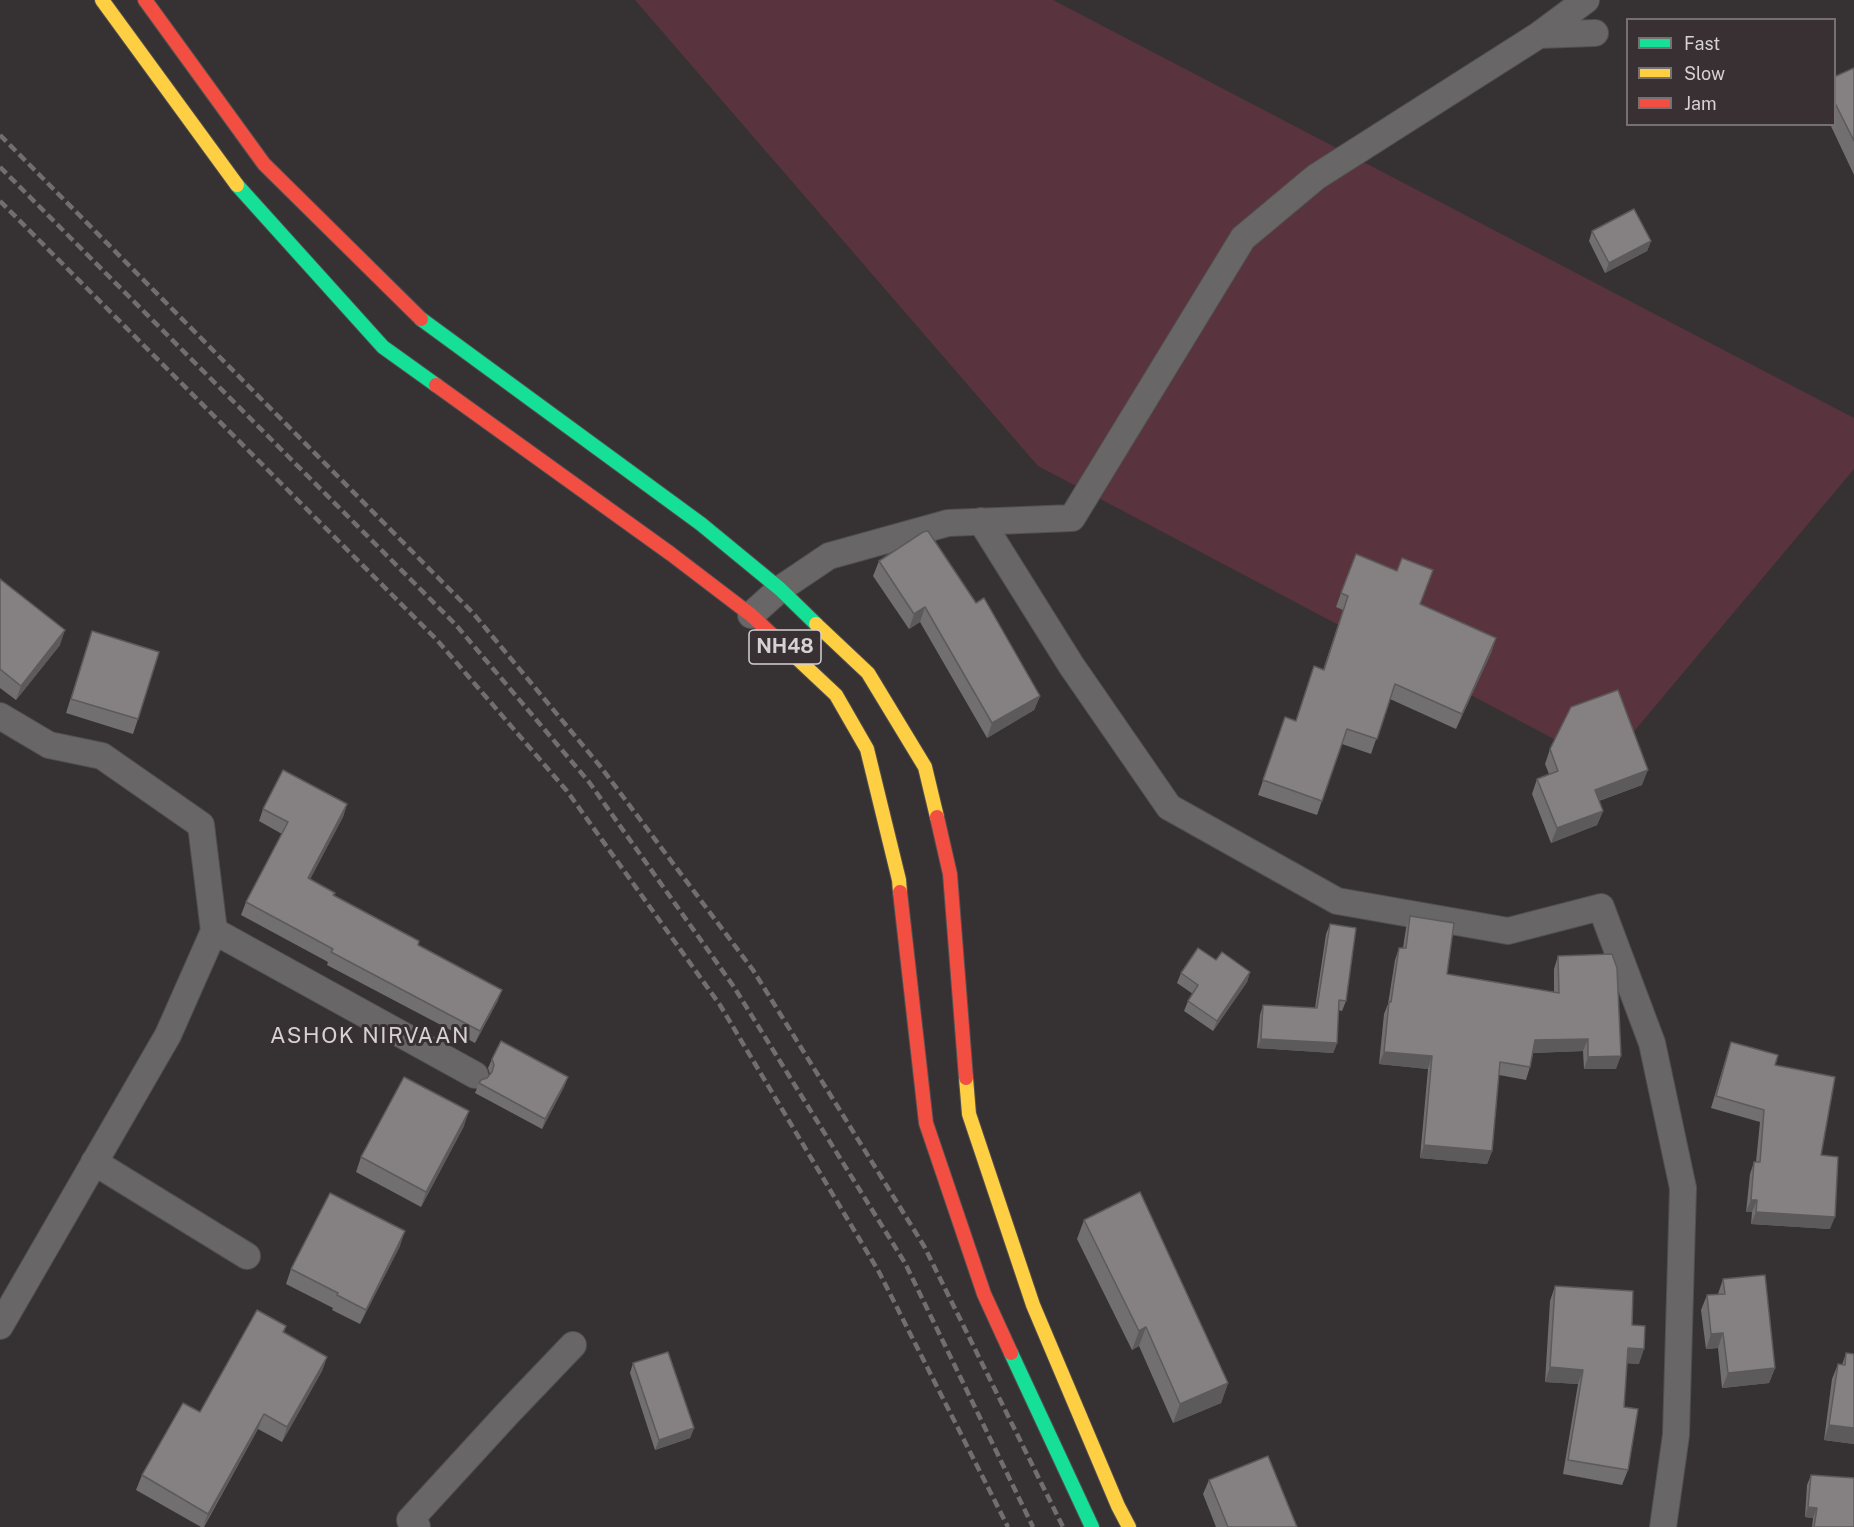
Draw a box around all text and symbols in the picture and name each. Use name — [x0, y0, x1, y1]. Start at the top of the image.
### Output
legend — [1626, 18, 1836, 126]
text: Fast — [1684, 33, 1720, 54]
text: Slow — [1684, 63, 1725, 84]
text: Jam — [1684, 93, 1717, 114]
road number: NH48 — [749, 630, 821, 664]
district label: ASHOK NIRVAAN — [270, 1023, 470, 1049]

